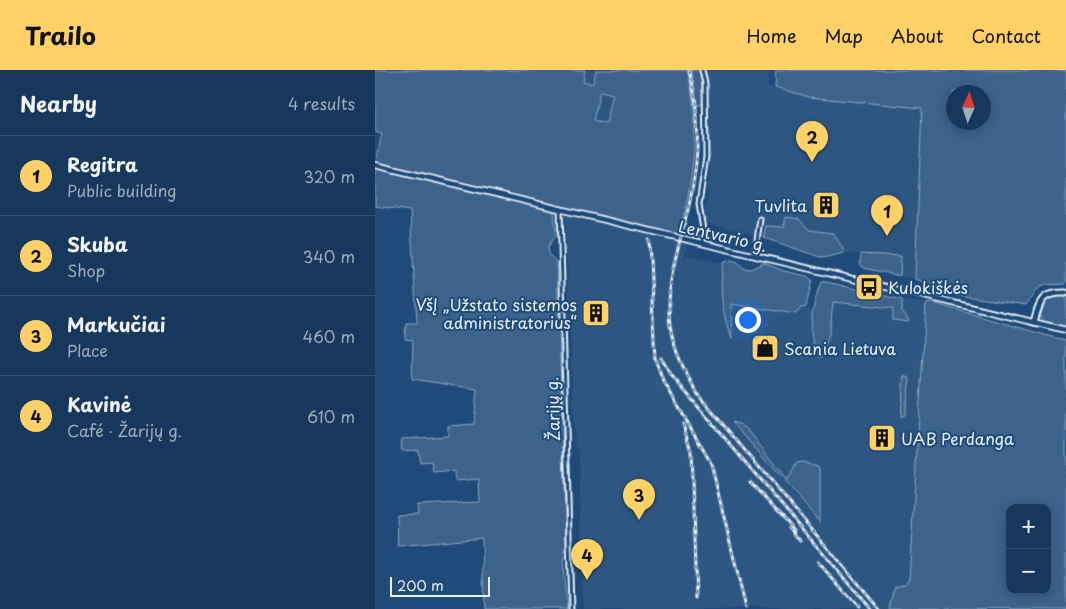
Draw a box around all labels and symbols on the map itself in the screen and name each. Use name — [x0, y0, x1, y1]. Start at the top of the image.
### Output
north arrow — [946, 85, 991, 130]
pin: 2 — [796, 121, 828, 162]
building icon: Tuvlita — [811, 190, 841, 220]
place label: Tuvlita — [754, 193, 807, 217]
pin: 1 — [871, 195, 903, 236]
street label: Lentvario g. — [676, 213, 770, 257]
bus stop icon: Kulokiškės — [854, 272, 884, 302]
place label: Kulokiškės — [888, 275, 968, 299]
place label: VšĮ „Užstato sistemos administratorius“ — [416, 292, 577, 334]
building icon: VšĮ „Užstato sistemos administratorius“ — [581, 298, 611, 328]
your location — [735, 307, 761, 333]
shop icon: Scania Lietuva — [750, 333, 780, 363]
place label: Scania Lietuva — [784, 336, 896, 360]
street label: Žarijų g. — [539, 376, 565, 442]
building icon: UAB Perdanga — [867, 423, 897, 453]
place label: UAB Perdanga — [901, 426, 1014, 450]
pin: 3 — [623, 479, 655, 520]
pin: 4 — [571, 539, 603, 580]
scale bar — [390, 574, 490, 597]

